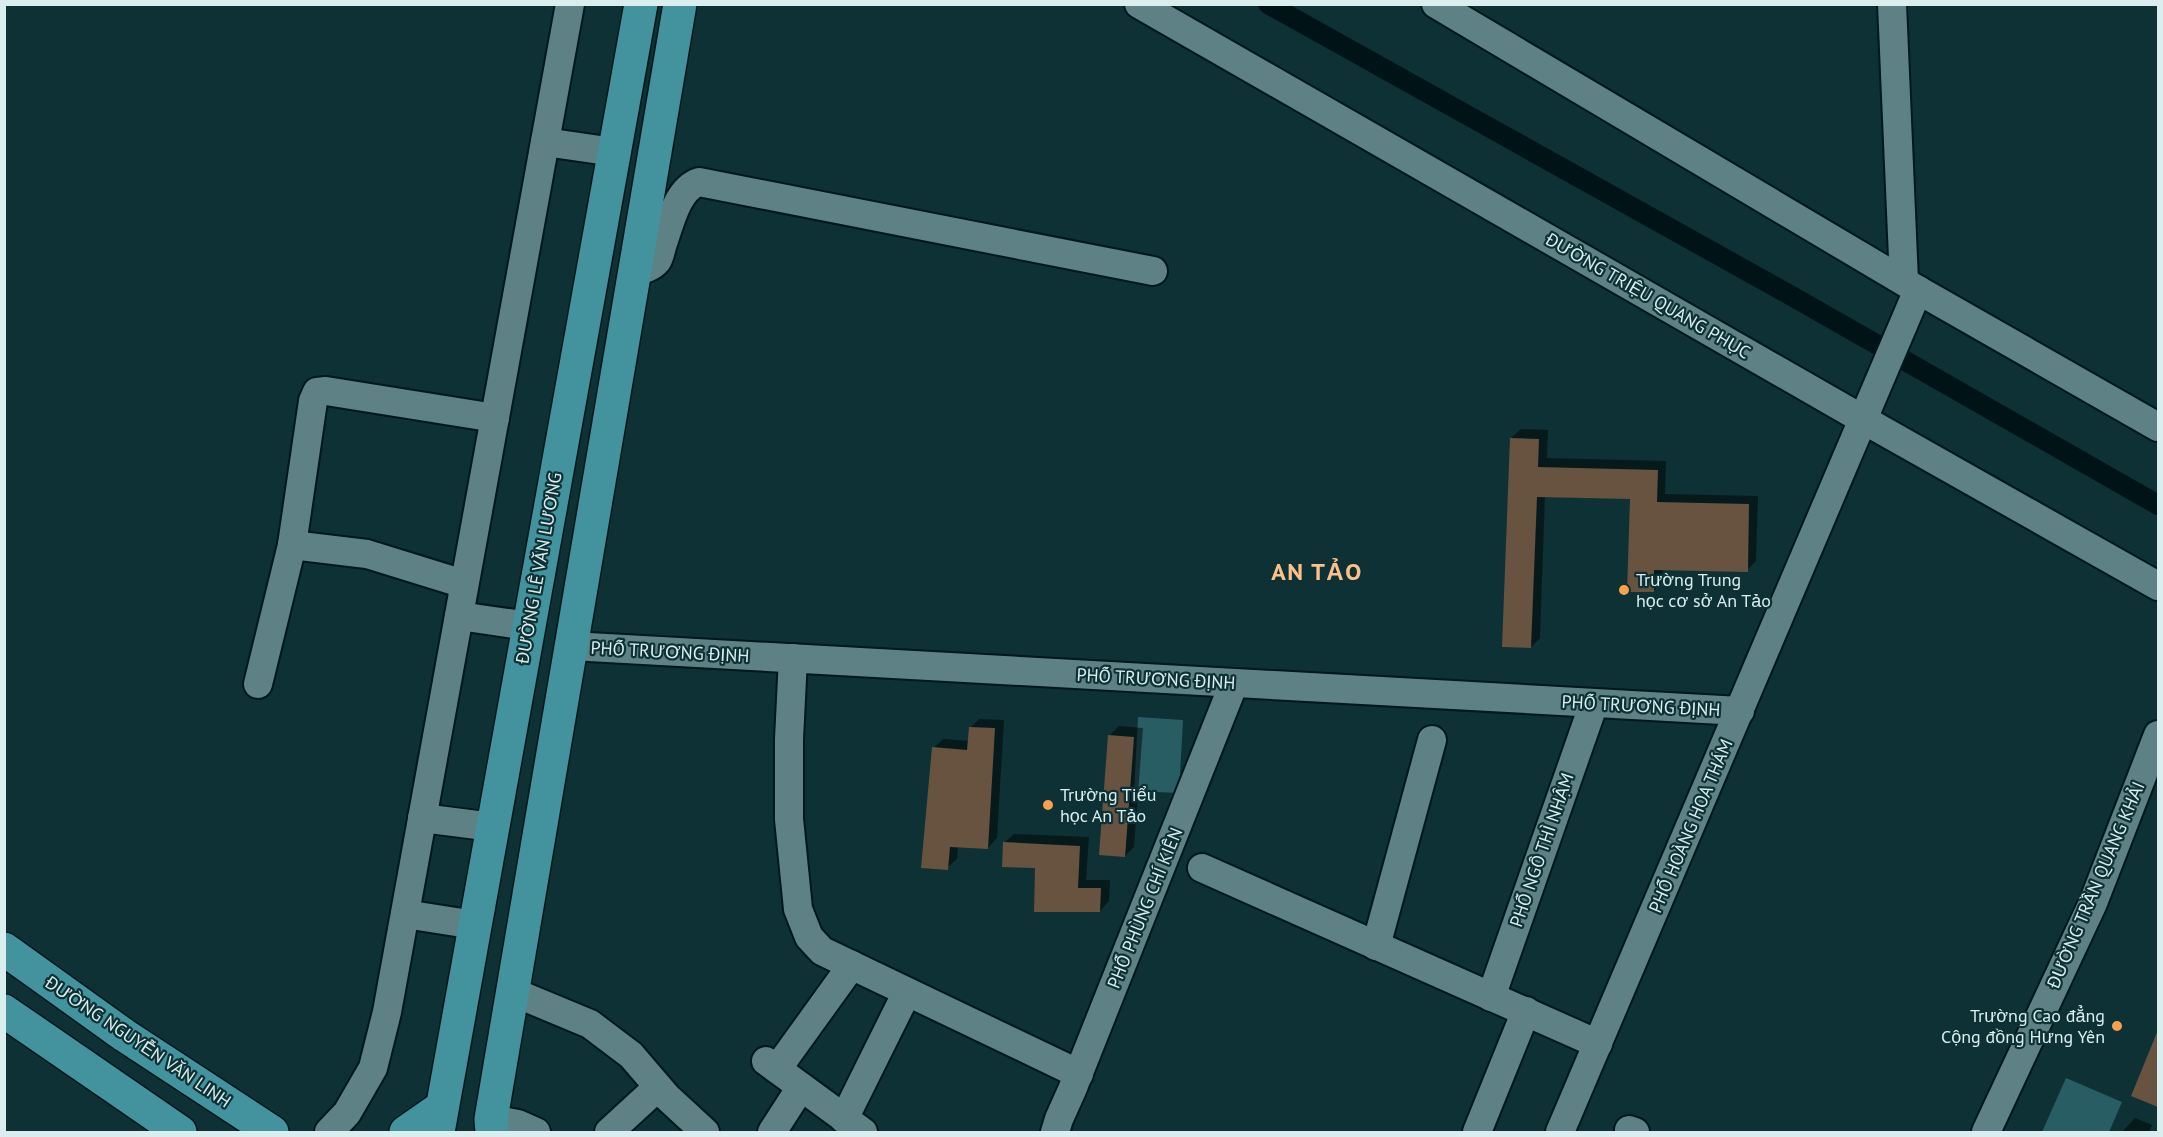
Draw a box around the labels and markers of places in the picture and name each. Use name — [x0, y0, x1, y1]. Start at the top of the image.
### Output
place label: Trường Trung học cơ sở An Tảo — [1636, 568, 1771, 612]
marker: Trường Trung học cơ sở An Tảo — [1617, 583, 1631, 597]
place label: Trường Tiểu học An Tảo — [1060, 783, 1156, 827]
marker: Trường Tiểu học An Tảo — [1041, 798, 1055, 812]
place label: Trường Cao đẳng Cộng đồng Hưng Yên — [1941, 1004, 2105, 1048]
marker: Trường Cao đẳng Cộng đồng Hưng Yên — [2110, 1019, 2124, 1033]

